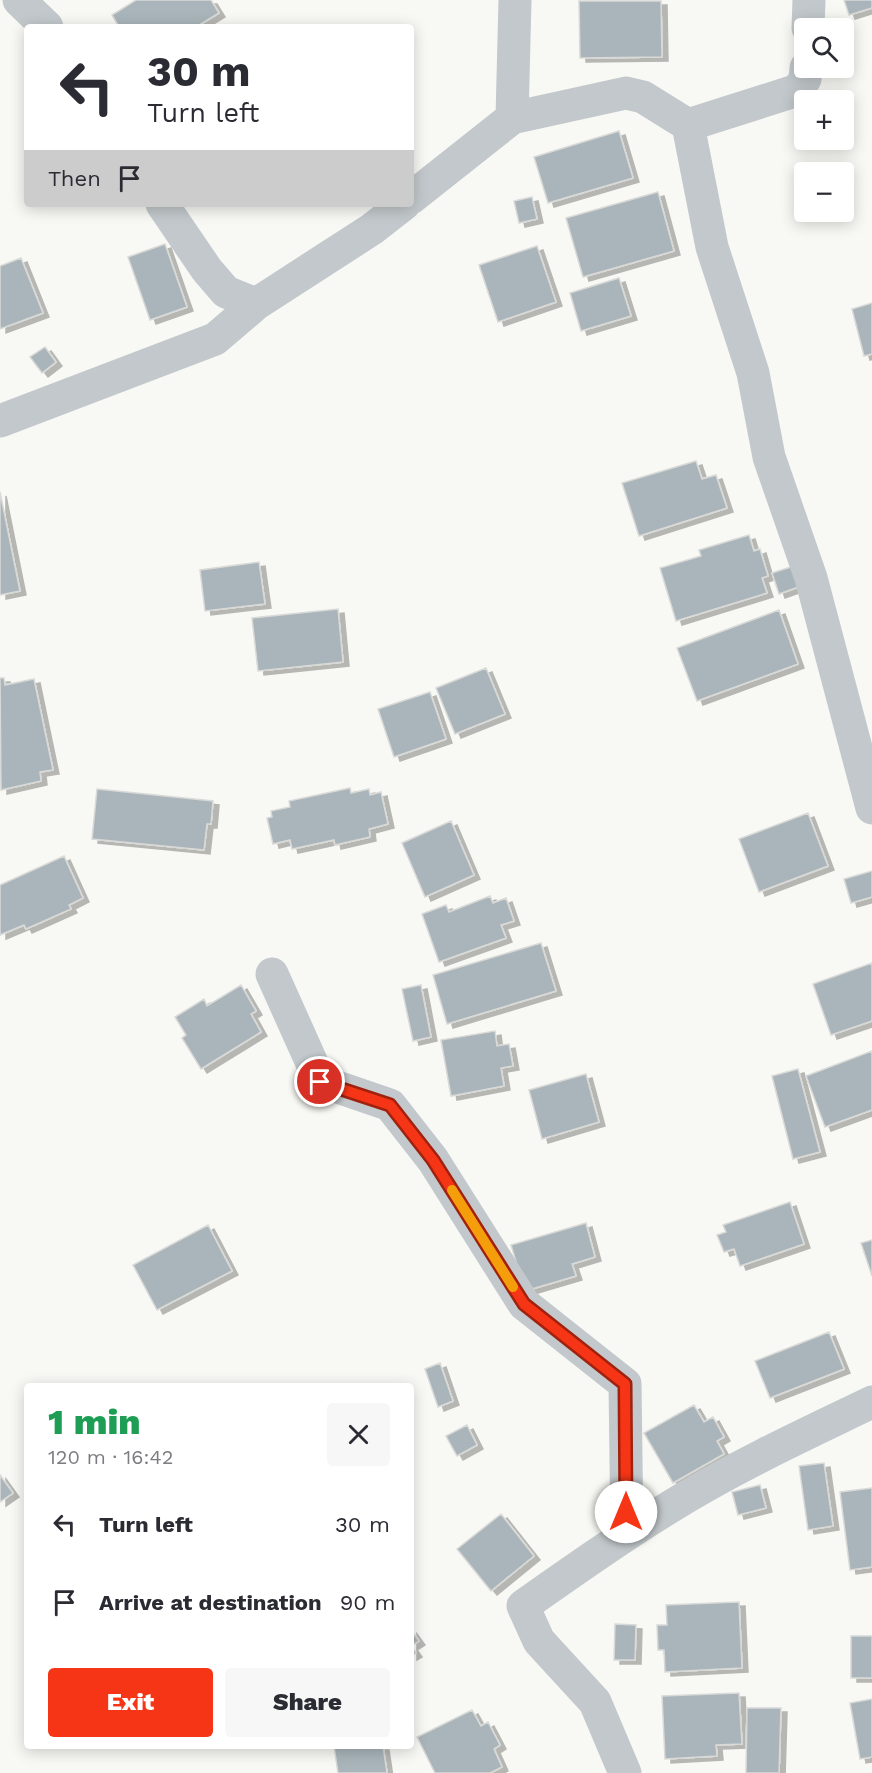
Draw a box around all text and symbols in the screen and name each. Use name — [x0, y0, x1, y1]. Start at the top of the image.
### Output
map controls — [794, 18, 854, 222]
button: search — [794, 18, 854, 78]
text: 30 m — [147, 47, 251, 96]
icon: left — [48, 48, 126, 126]
button: + — [794, 90, 854, 150]
text: Turn left — [147, 97, 259, 129]
icon: arrive — [113, 162, 146, 195]
button: − — [794, 162, 854, 222]
text: Then — [48, 166, 101, 191]
pin — [294, 1056, 345, 1107]
icon: arrive — [303, 1065, 336, 1098]
text: 1 min — [48, 1401, 141, 1443]
button: close — [327, 1403, 390, 1466]
text: 120 m · 16:42 — [48, 1445, 173, 1469]
position arrow — [594, 1480, 658, 1544]
icon: left — [48, 1508, 81, 1541]
text: Turn left — [99, 1512, 193, 1537]
text: 30 m — [335, 1512, 390, 1537]
icon: arrive — [48, 1586, 81, 1619]
text: Arrive at destination — [99, 1590, 322, 1615]
text: 90 m — [340, 1590, 395, 1615]
button: Exit — [48, 1668, 213, 1737]
button: Share — [225, 1668, 390, 1737]

